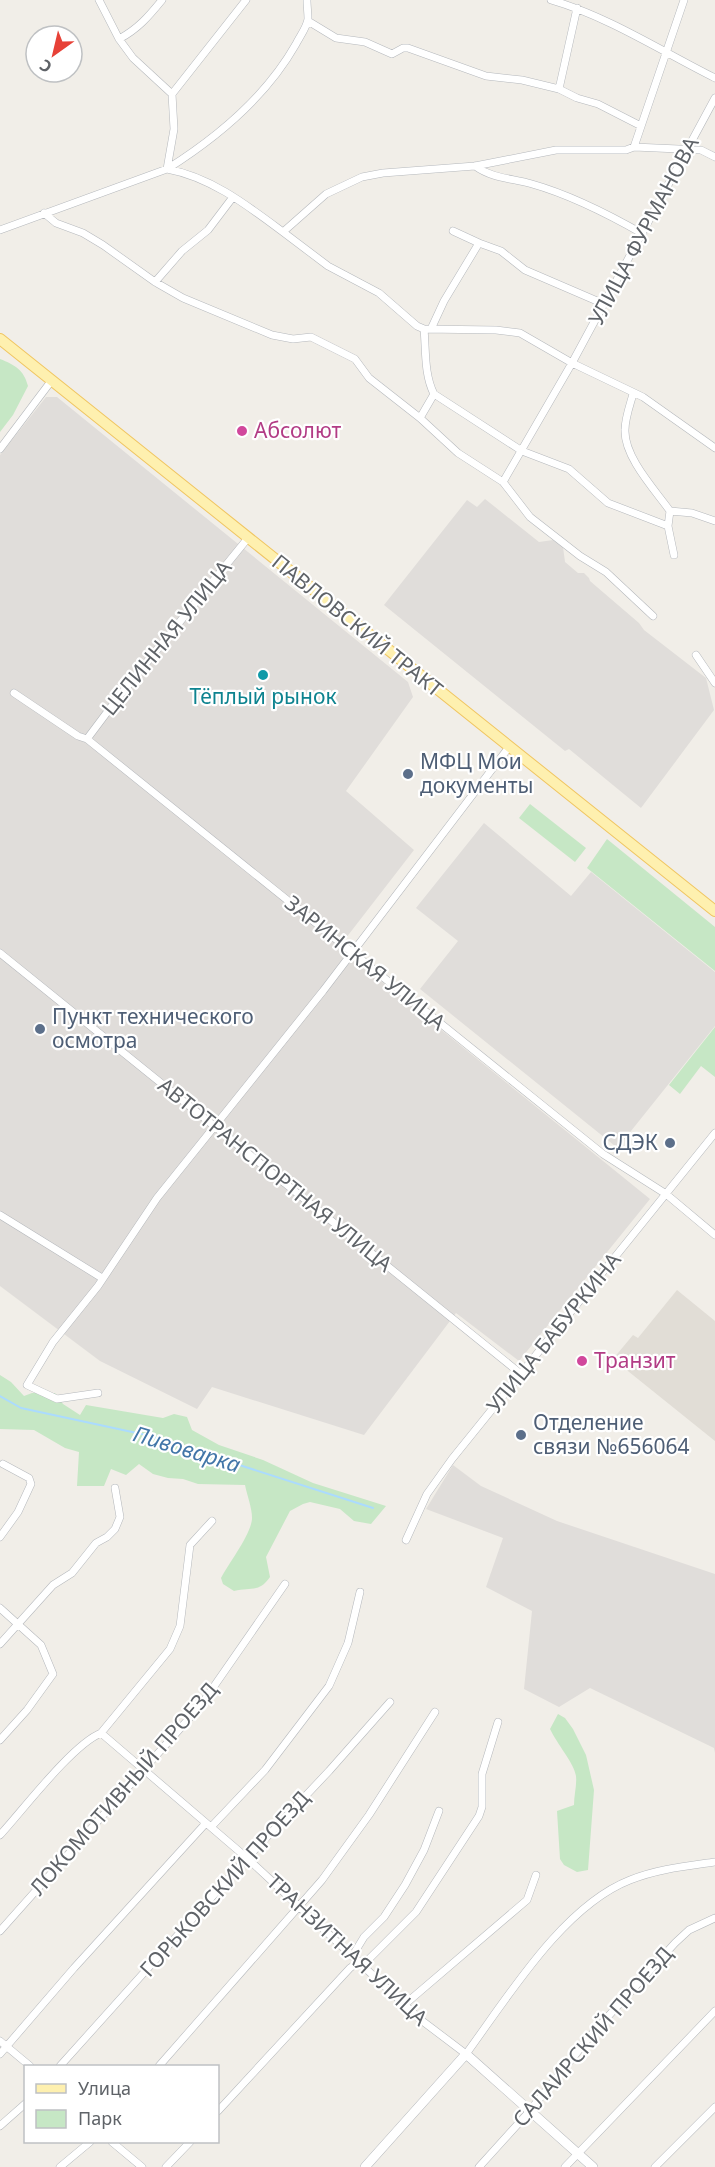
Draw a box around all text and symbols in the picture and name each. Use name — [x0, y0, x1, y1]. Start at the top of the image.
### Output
north arrow — [24, 24, 84, 84]
text: С — [35, 54, 56, 78]
street label: УЛИЦА ФУРМАНОВА — [582, 131, 705, 329]
place label: Абсолют — [254, 416, 341, 444]
marker: Абсолют — [235, 424, 249, 438]
street label: ПАВЛОВСКИЙ ТРАКТ — [266, 548, 449, 703]
street label: ЦЕЛИННАЯ УЛИЦА — [95, 554, 238, 721]
marker: Тёплый рынок — [256, 668, 270, 682]
place label: Тёплый рынок — [189, 682, 337, 710]
place label: МФЦ Мои документы — [420, 747, 533, 799]
marker: МФЦ Мои документы — [401, 767, 415, 781]
street label: ЗАРИНСКАЯ УЛИЦА — [279, 889, 452, 1036]
place label: Пункт технического осмотра — [52, 1002, 254, 1054]
marker: Пункт технического осмотра — [33, 1022, 47, 1036]
street label: АВТОТРАНСПОРТНАЯ УЛИЦА — [153, 1071, 399, 1278]
place label: СДЭК — [603, 1128, 658, 1156]
marker: СДЭК — [663, 1136, 677, 1150]
street label: УЛИЦА БАБУРКИНА — [480, 1246, 627, 1418]
place label: Транзит — [594, 1346, 676, 1374]
marker: Транзит — [575, 1354, 589, 1368]
place label: Отделение связи №656064 — [533, 1408, 690, 1460]
water label: Пивоварка — [130, 1418, 244, 1479]
marker: Отделение связи №656064 — [514, 1428, 528, 1442]
street label: ЛОКОМОТИВНЫЙ ПРОЕЗД — [23, 1676, 224, 1901]
street label: ГОРЬКОВСКИЙ ПРОЕЗД — [133, 1784, 316, 1982]
street label: ТРАНЗИТНАЯ УЛИЦА — [261, 1867, 435, 2032]
street label: САЛАИРСКИЙ ПРОЕЗД — [506, 1940, 679, 2132]
legend — [24, 2065, 219, 2143]
text: Улица — [78, 2076, 131, 2100]
text: Парк — [78, 2106, 122, 2130]

